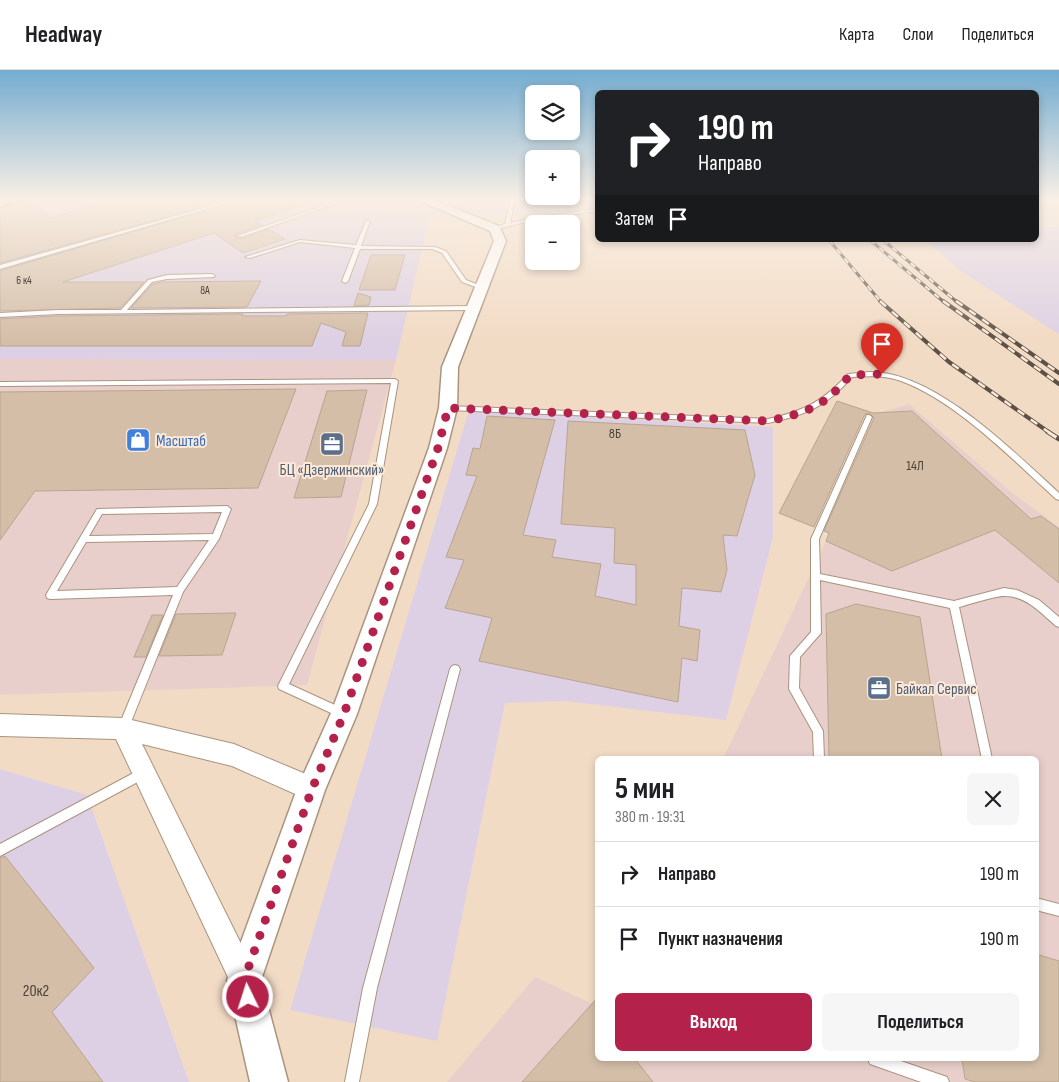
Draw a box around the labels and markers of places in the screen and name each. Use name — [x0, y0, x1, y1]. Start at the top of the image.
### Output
pin — [861, 323, 903, 374]
shop icon: Масштаб — [125, 427, 151, 453]
office icon: БЦ «Дзержинский» — [319, 431, 345, 457]
place label: Масштаб — [156, 432, 206, 451]
place label: БЦ «Дзержинский» — [280, 461, 384, 480]
office icon: Байкал Сервис — [866, 675, 892, 701]
place label: Байкал Сервис — [896, 680, 977, 699]

